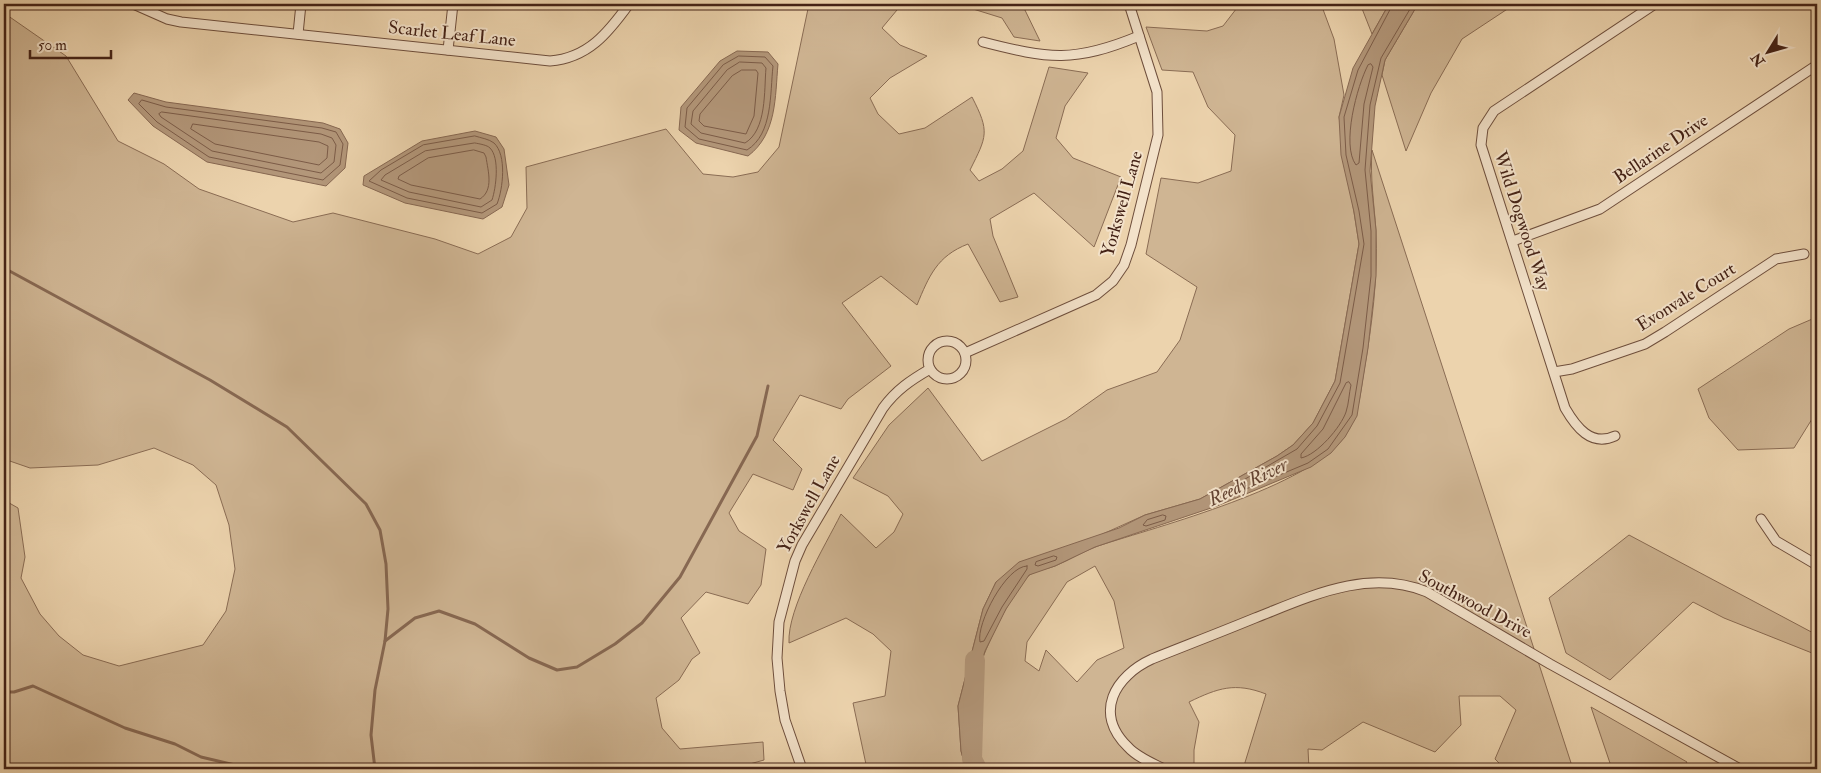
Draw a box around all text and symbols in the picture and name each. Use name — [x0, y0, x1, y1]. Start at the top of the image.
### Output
street label: Scarlet Leaf Lane — [387, 16, 517, 52]
scale bar — [30, 28, 111, 60]
north arrow — [1744, 28, 1794, 78]
text: 50 m — [38, 36, 67, 55]
text: N — [1747, 49, 1769, 70]
street label: Bellarine Drive — [1609, 109, 1713, 189]
street label: Wild Dogwood Way — [1488, 147, 1556, 295]
street label: Yorkswell Lane — [1096, 148, 1148, 260]
street label: Evonvale Court — [1632, 257, 1740, 337]
street label: Yorkswell Lane — [772, 450, 846, 557]
water label: Reedy River — [1203, 452, 1293, 512]
street label: Southwood Drive — [1414, 564, 1536, 644]

